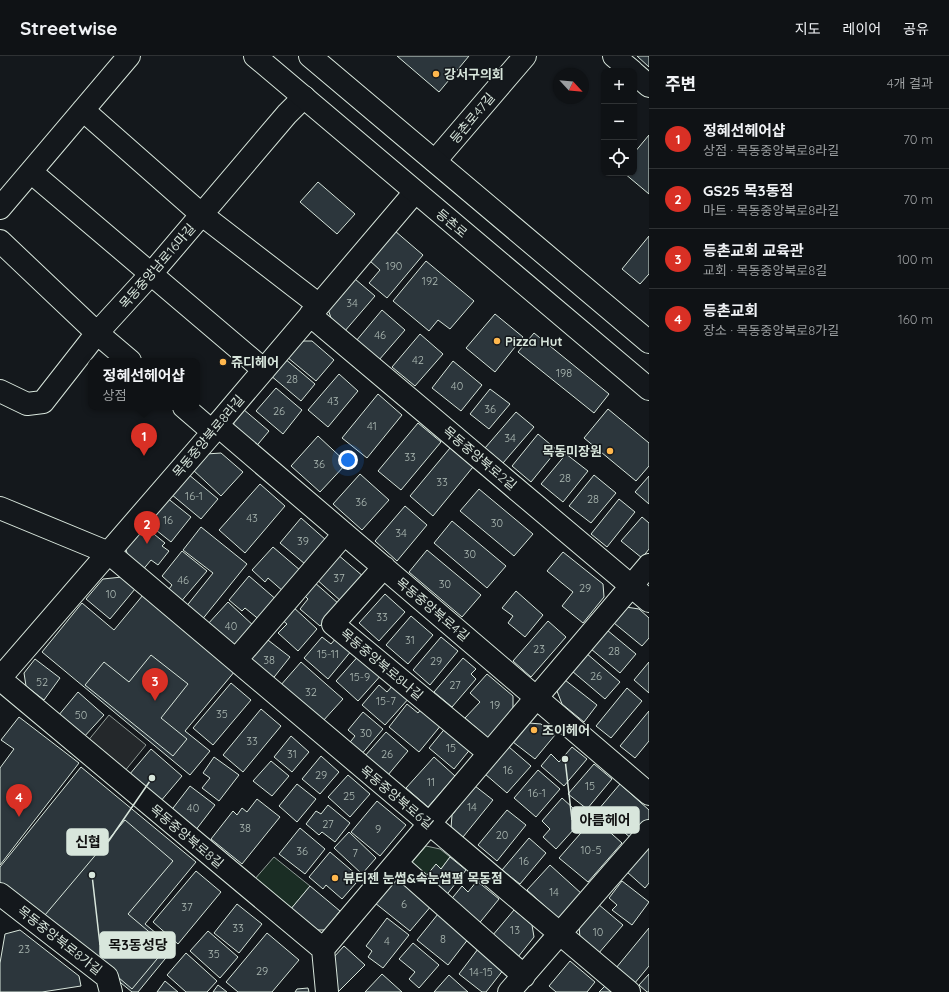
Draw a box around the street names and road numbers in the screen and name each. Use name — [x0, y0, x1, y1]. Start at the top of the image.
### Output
street label: 등촌로47길 — [446, 89, 498, 147]
street label: 등촌로 — [433, 205, 471, 241]
street label: 목동중앙남로16마길 — [116, 220, 198, 312]
street label: 목동중앙북로8라길 — [169, 392, 247, 480]
street label: 목동중앙북로2길 — [440, 423, 520, 493]
street label: 목동중앙북로4길 — [393, 574, 473, 644]
street label: 목동중앙북로8나길 — [338, 625, 426, 703]
street label: 목동중앙북로6길 — [357, 762, 437, 832]
street label: 목동중앙북로8길 — [147, 801, 227, 871]
street label: 목동중앙북로8가길 — [15, 902, 105, 978]

